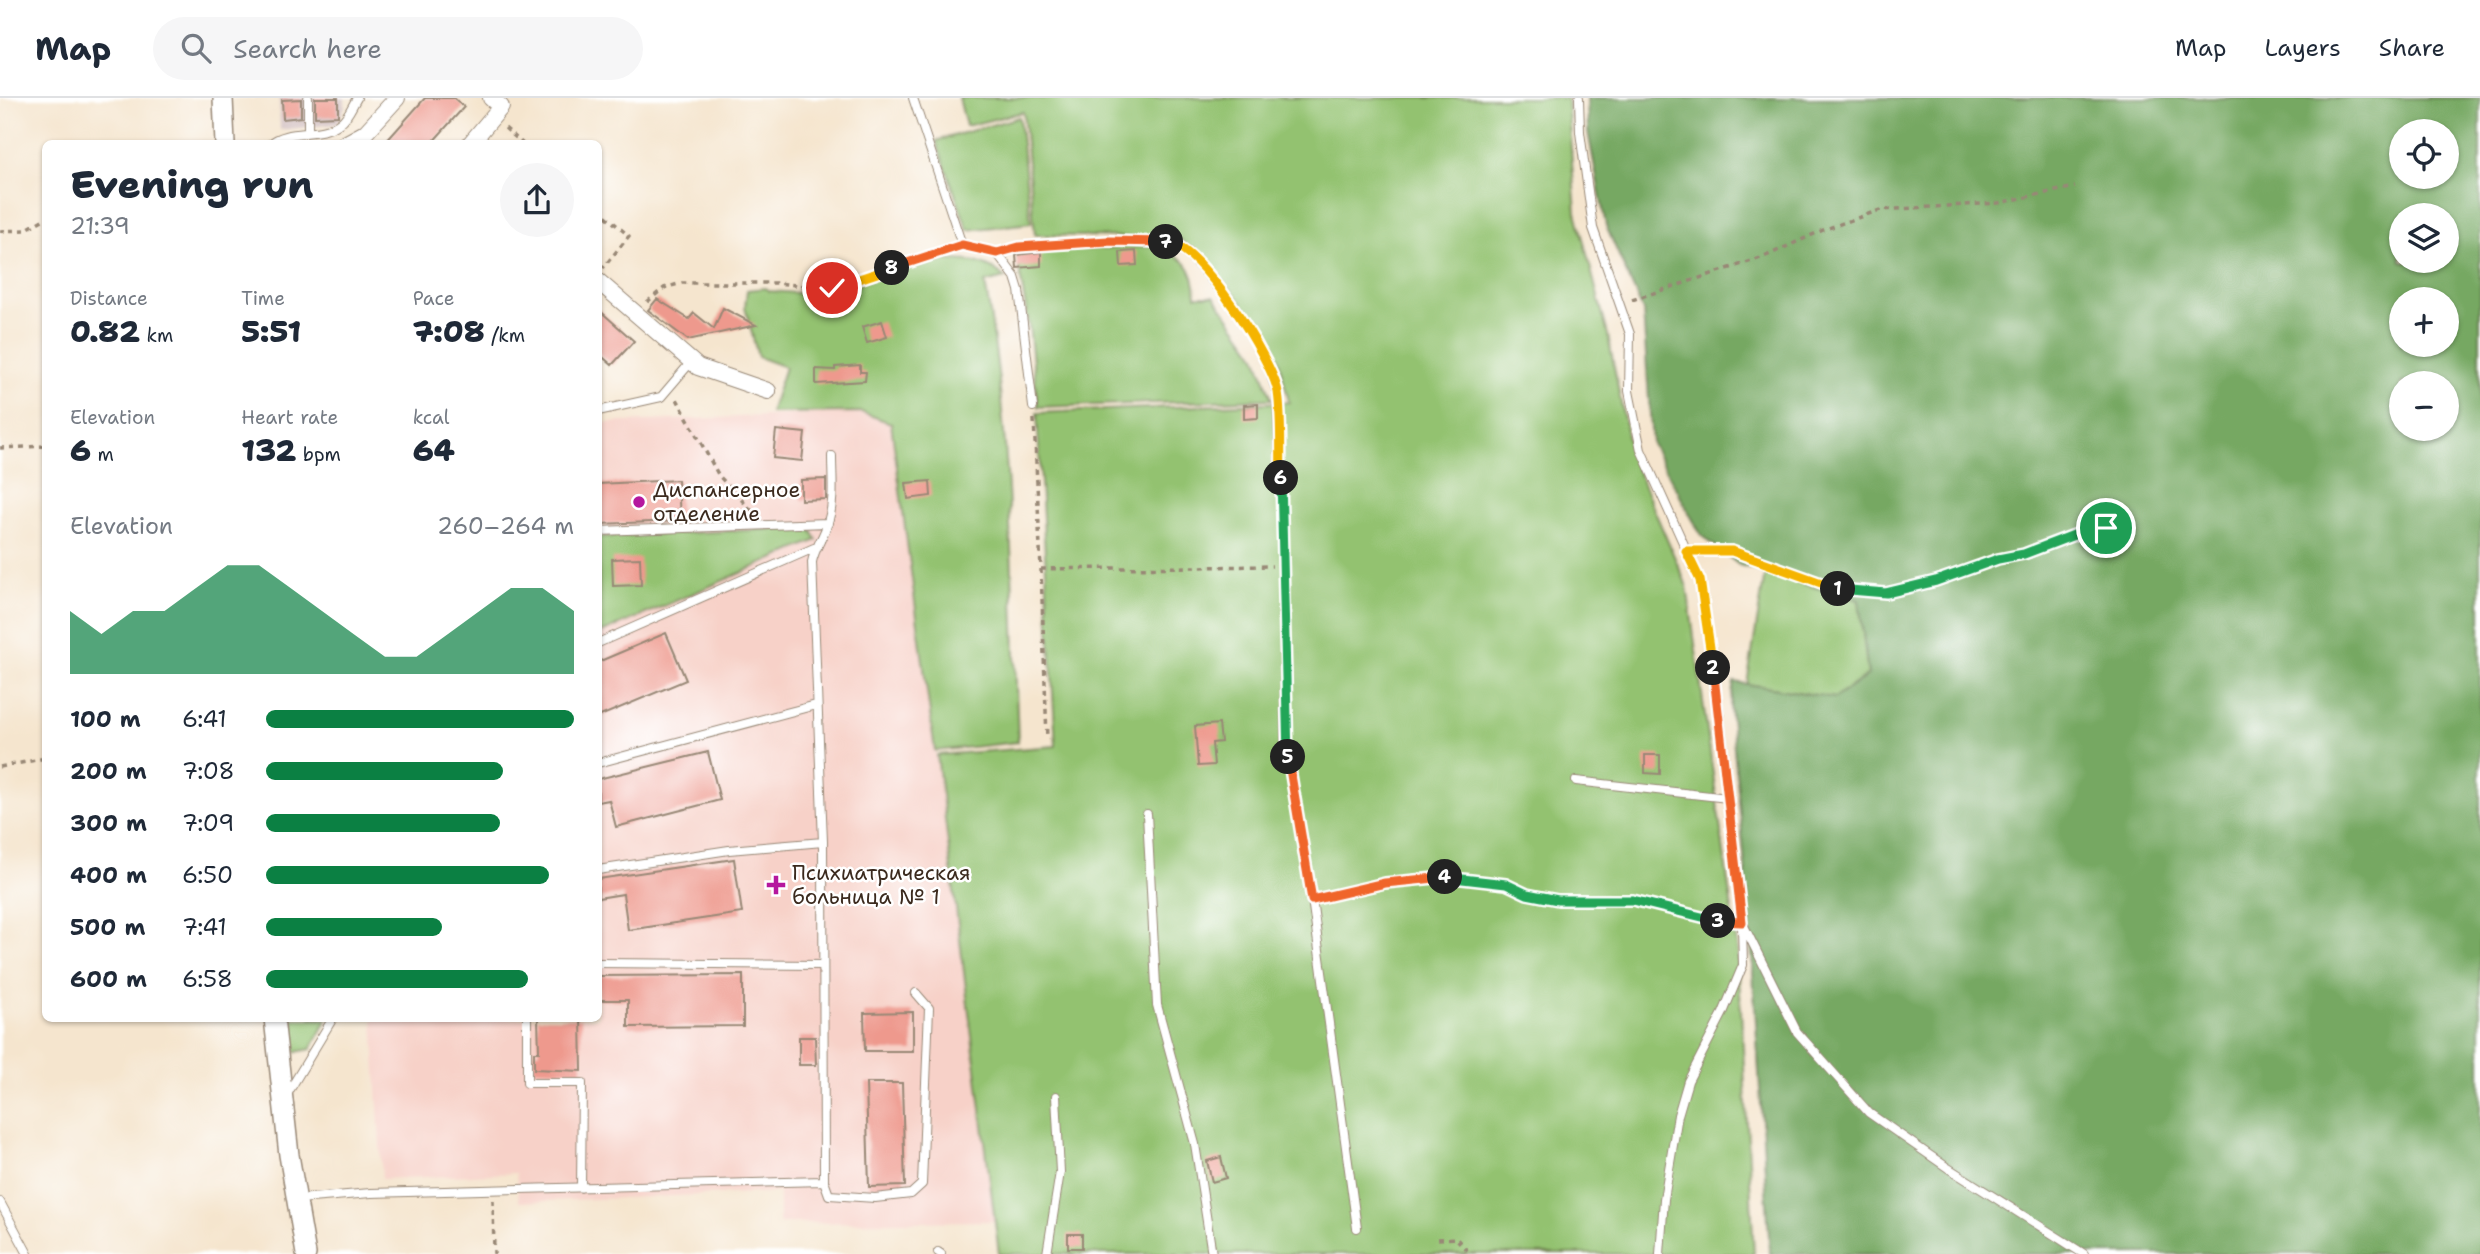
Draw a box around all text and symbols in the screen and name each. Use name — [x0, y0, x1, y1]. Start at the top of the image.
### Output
search box — [153, 17, 643, 80]
text: Map — [35, 26, 111, 71]
icon: search — [177, 29, 215, 67]
text: Search here — [233, 31, 382, 66]
text: Map — [2175, 32, 2226, 64]
text: Layers — [2264, 32, 2341, 64]
text: Share — [2379, 32, 2445, 64]
map controls — [2389, 119, 2459, 441]
button: locate — [2389, 119, 2459, 189]
text: Evening run — [70, 159, 313, 210]
button: share — [500, 163, 574, 237]
button: layers — [2389, 203, 2459, 273]
text: 21:39 — [70, 211, 130, 241]
pin: 7 — [1148, 225, 1184, 260]
text: 7 — [1159, 229, 1172, 254]
pin: 8 — [874, 250, 910, 286]
text: 8 — [885, 255, 898, 280]
pin — [802, 258, 862, 318]
icon: check — [813, 269, 851, 307]
text: Distance — [70, 286, 148, 311]
text: Time — [241, 286, 285, 311]
text: Pace — [413, 286, 454, 311]
button: + — [2389, 287, 2459, 357]
text: 0.82 — [70, 311, 140, 352]
text: 5:51 — [241, 311, 301, 352]
text: 7:08 — [413, 311, 485, 352]
text: km — [140, 323, 173, 348]
text: /km — [485, 323, 525, 348]
button: − — [2389, 371, 2459, 441]
text: Elevation — [70, 405, 155, 430]
text: Heart rate — [241, 405, 338, 430]
text: kcal — [413, 405, 450, 430]
text: 6 — [70, 430, 91, 471]
text: 132 — [241, 430, 296, 471]
text: 64 — [413, 430, 455, 471]
text: m — [91, 442, 114, 467]
text: bpm — [296, 442, 341, 467]
pin: 6 — [1264, 460, 1298, 496]
text: 6 — [1274, 465, 1287, 490]
place label: Диспансерное отделение — [653, 476, 800, 528]
marker: Диспансерное отделение — [631, 494, 647, 510]
pin — [2076, 498, 2136, 558]
icon: arrive — [2087, 509, 2125, 547]
text: Elevation — [70, 511, 173, 541]
text: 260–264 m — [437, 511, 574, 541]
pin: 1 — [1820, 572, 1856, 606]
text: 1 — [1833, 576, 1842, 601]
pin: 2 — [1696, 650, 1730, 686]
text: 2 — [1706, 655, 1719, 680]
text: 100 m — [70, 704, 141, 734]
text: 6:41 — [182, 704, 227, 734]
pin: 5 — [1270, 740, 1306, 774]
text: 5 — [1282, 744, 1293, 769]
text: 200 m — [70, 756, 147, 786]
text: 7:08 — [182, 756, 235, 786]
text: 300 m — [70, 808, 147, 838]
text: 7:09 — [182, 808, 234, 838]
place label: Психиатрическая больница № 1 — [792, 859, 971, 911]
text: 400 m — [70, 860, 147, 890]
text: 6:50 — [182, 860, 233, 890]
pin: 4 — [1428, 860, 1462, 894]
text: 4 — [1438, 864, 1451, 889]
marker: Психиатрическая больница № 1 — [766, 875, 786, 895]
pin: 3 — [1700, 904, 1736, 938]
text: 3 — [1711, 908, 1724, 933]
text: 500 m — [70, 912, 145, 942]
text: 7:41 — [182, 912, 227, 942]
text: 600 m — [70, 964, 147, 994]
text: 6:58 — [182, 964, 233, 994]

